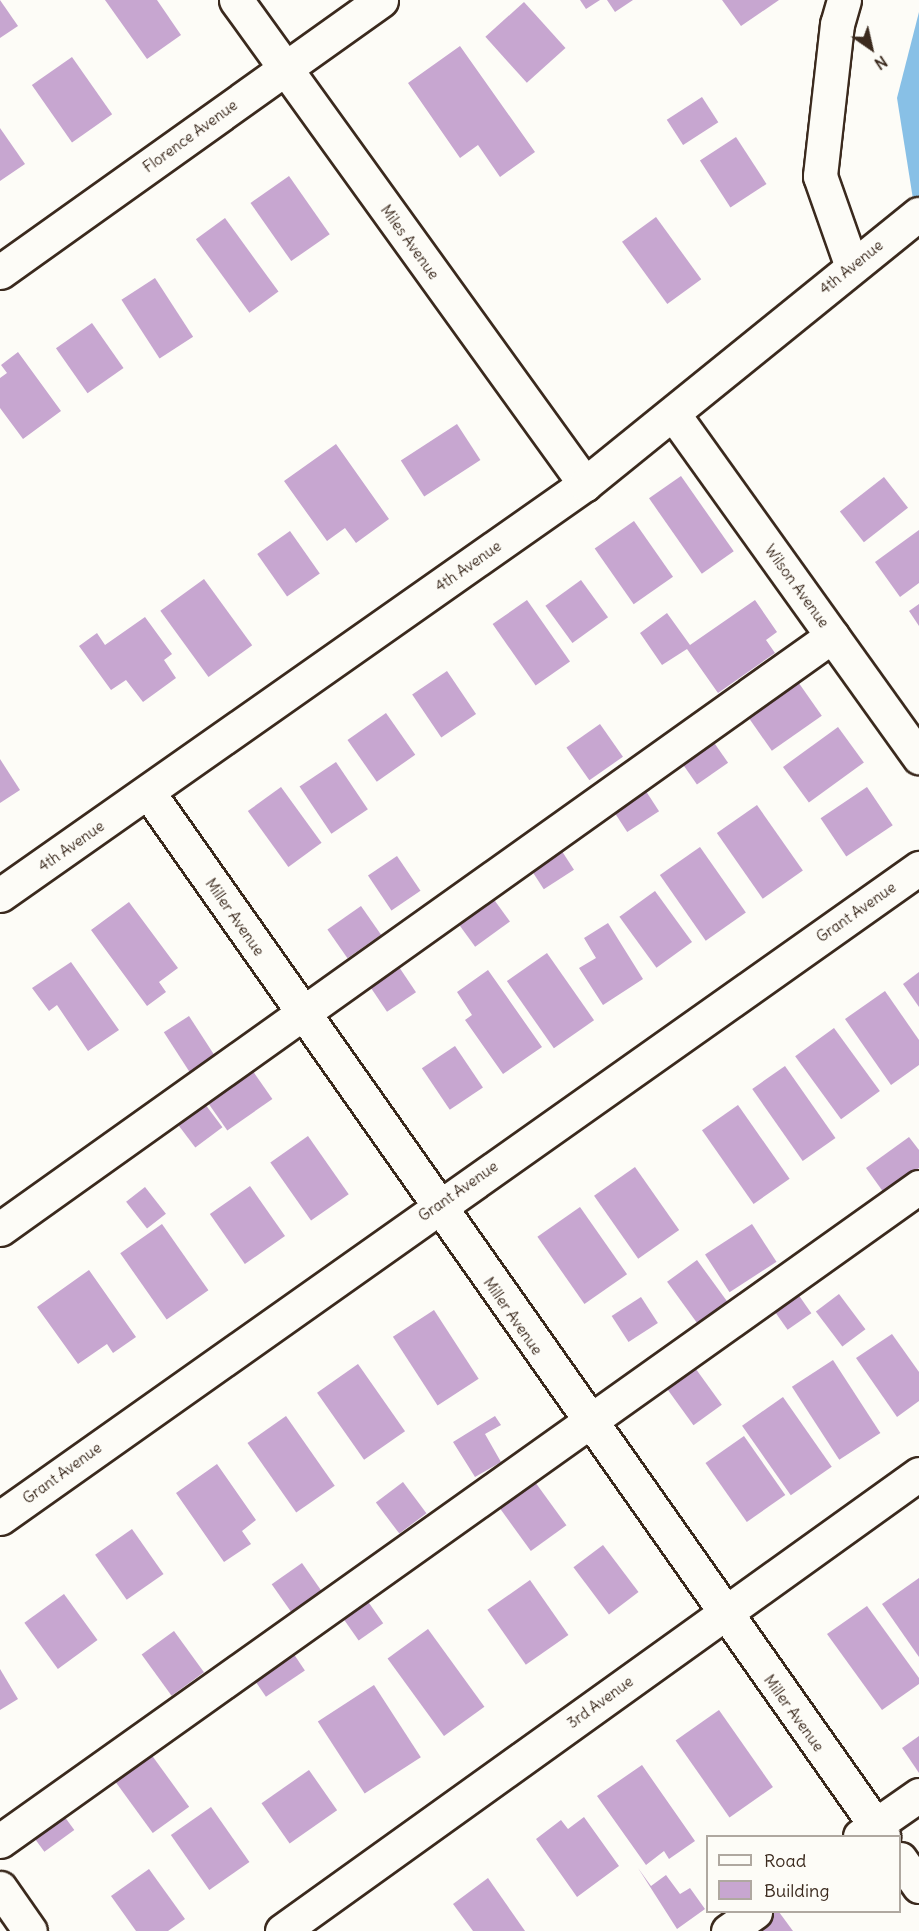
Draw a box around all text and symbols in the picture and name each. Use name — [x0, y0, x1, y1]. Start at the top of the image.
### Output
north arrow — [841, 18, 901, 78]
text: N — [871, 52, 891, 74]
street label: Florence Avenue — [139, 96, 241, 176]
street label: Miles Avenue — [377, 201, 443, 283]
street label: 4th Avenue — [816, 236, 886, 298]
street label: 4th Avenue — [432, 537, 504, 595]
street label: Wilson Avenue — [761, 541, 833, 631]
street label: 4th Avenue — [35, 817, 107, 875]
street label: Miller Avenue — [202, 875, 268, 959]
street label: Grant Avenue — [813, 878, 899, 946]
street label: Grant Avenue — [415, 1157, 501, 1225]
street label: Miller Avenue — [480, 1274, 546, 1358]
street label: Grant Avenue — [19, 1438, 105, 1508]
street label: Miller Avenue — [760, 1671, 828, 1755]
street label: 3rd Avenue — [564, 1672, 636, 1732]
legend — [706, 1835, 901, 1913]
text: Road — [764, 1849, 806, 1872]
text: Building — [764, 1879, 829, 1902]

